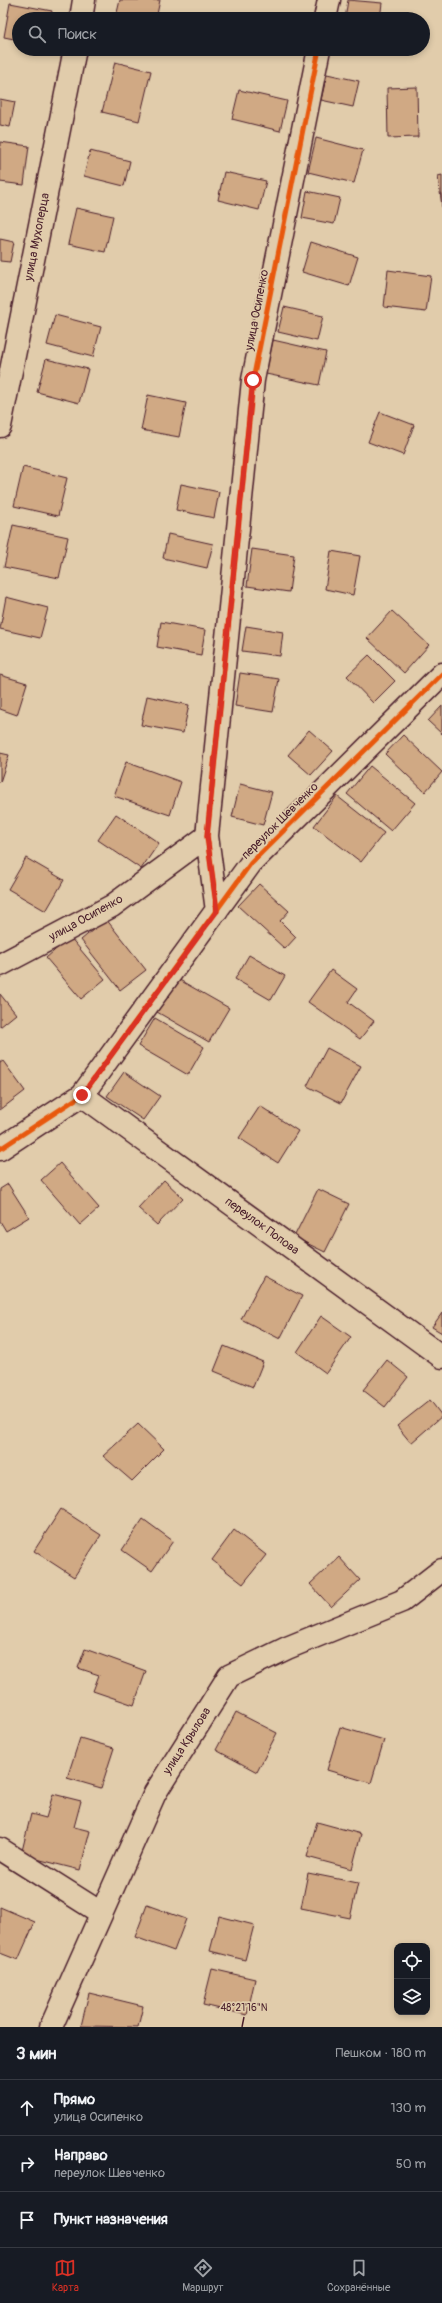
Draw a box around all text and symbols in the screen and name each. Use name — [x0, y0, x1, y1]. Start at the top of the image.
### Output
search box — [12, 12, 430, 56]
icon: search — [26, 23, 48, 45]
text: Поиск — [58, 25, 97, 44]
street label: улица Мухоперца — [21, 191, 53, 283]
street label: улица Осипенко — [242, 268, 272, 353]
route start — [244, 371, 262, 389]
street label: переулок Шевченко — [238, 779, 322, 863]
street label: улица Осипенко — [46, 891, 126, 945]
route end — [73, 1086, 91, 1104]
street label: переулок Попова — [222, 1194, 302, 1258]
street label: улица Крылова — [159, 1704, 214, 1778]
map controls — [394, 1943, 430, 2015]
button: locate — [394, 1943, 430, 1979]
button: layers — [394, 1979, 430, 2015]
text: 48°21'16"N — [220, 2002, 268, 2014]
text: 3 мин — [16, 2043, 56, 2064]
text: Пешком · 180 m — [336, 2045, 426, 2061]
text: Прямо — [54, 2090, 95, 2109]
icon: ahead — [16, 2097, 38, 2119]
text: 130 m — [390, 2100, 426, 2116]
text: улица Осипенко — [54, 2109, 143, 2125]
text: Направо — [54, 2146, 108, 2165]
icon: right — [16, 2153, 38, 2175]
text: 50 m — [396, 2156, 426, 2172]
text: переулок Шевченко — [54, 2165, 165, 2181]
icon: arrive — [16, 2209, 38, 2231]
text: Пункт назначения — [54, 2210, 168, 2229]
tab: Карта — [52, 2257, 79, 2294]
tab: Маршрут — [182, 2257, 224, 2294]
tab: Сохранённые — [327, 2257, 390, 2294]

